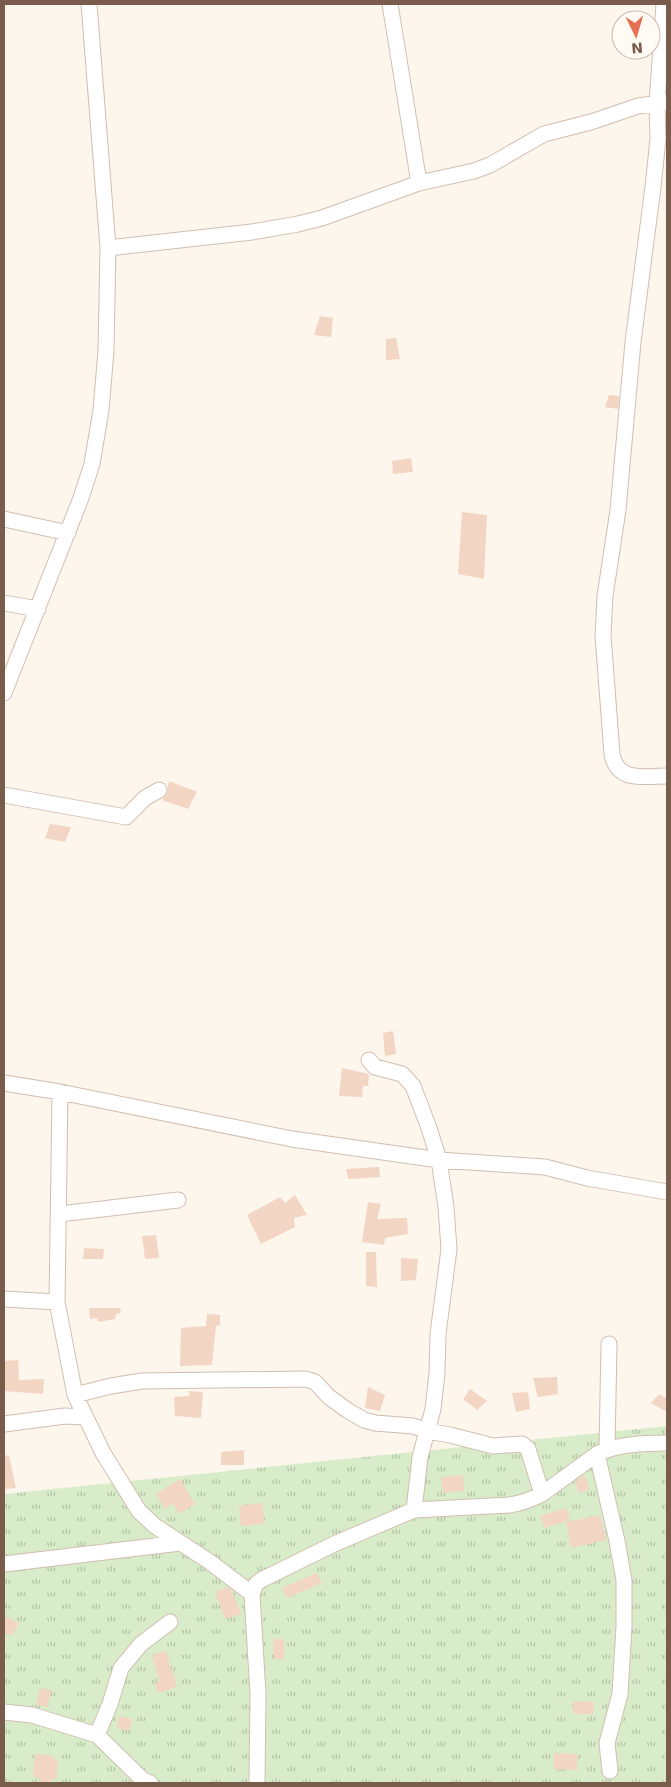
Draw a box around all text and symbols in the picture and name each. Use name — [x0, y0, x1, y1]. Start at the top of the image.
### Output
north arrow — [611, 10, 661, 60]
text: N — [631, 39, 644, 56]

